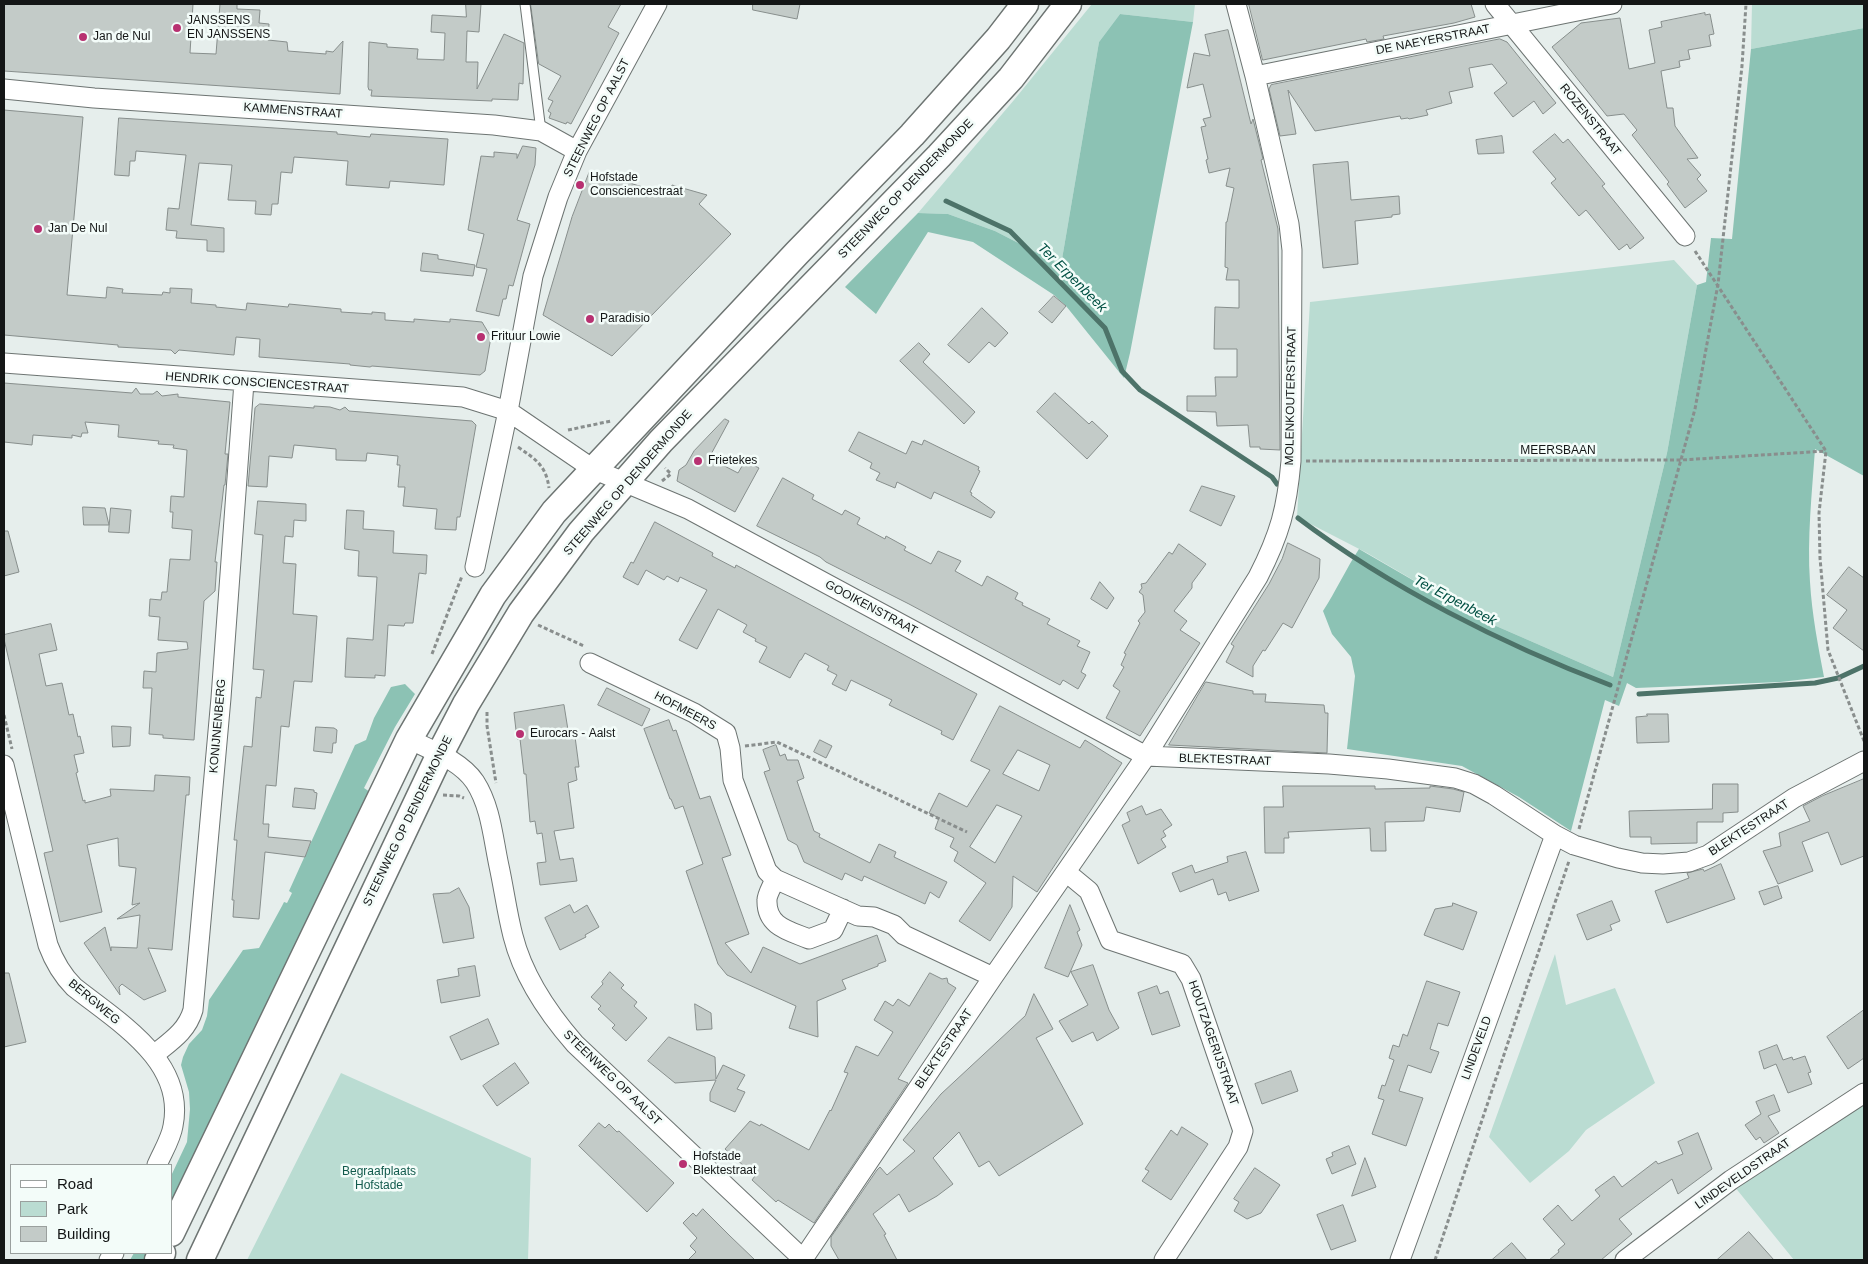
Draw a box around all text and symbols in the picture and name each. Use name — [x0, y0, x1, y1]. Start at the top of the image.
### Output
place label: JANSSENS EN JANSSENS — [187, 14, 270, 42]
marker: JANSSENS EN JANSSENS — [171, 22, 183, 34]
street label: DE NAEYERSTRAAT — [1375, 22, 1491, 58]
place label: Jan de Nul — [93, 30, 150, 44]
marker: Jan de Nul — [77, 31, 89, 43]
street label: STEENWEG OP AALST — [561, 57, 633, 179]
street label: ROZENSTRAAT — [1557, 81, 1623, 159]
street label: KAMMENSTRAAT — [243, 100, 343, 122]
street label: STEENWEG OP DENDERMONDE — [836, 116, 976, 262]
place label: Hofstade Consciencestraat — [590, 171, 683, 199]
marker: Hofstade Consciencestraat — [574, 179, 586, 191]
place label: Jan De Nul — [48, 222, 107, 236]
marker: Jan De Nul — [32, 223, 44, 235]
water label: Ter Erpenbeek — [1034, 240, 1110, 316]
place label: Paradisio — [600, 312, 650, 326]
marker: Paradisio — [584, 313, 596, 325]
street label: MOLENKOUTERSTRAAT — [1283, 326, 1299, 466]
place label: Frituur Lowie — [491, 330, 560, 344]
marker: Frituur Lowie — [475, 331, 487, 343]
street label: HENDRIK CONSCIENCESTRAAT — [165, 369, 349, 397]
street label: STEENWEG OP DENDERMONDE — [561, 407, 695, 559]
street label: MEERSBAAN — [1520, 444, 1596, 458]
place label: Frietekes — [708, 454, 757, 468]
marker: Frietekes — [692, 455, 704, 467]
water label: Ter Erpenbeek — [1411, 572, 1499, 630]
street label: GOOIKENSTRAAT — [822, 578, 920, 638]
street label: KONIJNENBERG — [207, 678, 229, 774]
street label: HOFMEERS — [652, 689, 718, 733]
place label: Eurocars - Aalst — [530, 727, 615, 741]
marker: Eurocars - Aalst — [514, 728, 526, 740]
street label: STEENWEG OP DENDERMONDE — [360, 733, 456, 909]
street label: BLEKTESTRAAT — [1179, 751, 1271, 769]
street label: BLEKTESTRAAT — [1706, 797, 1792, 859]
street label: BERGWEG — [65, 976, 123, 1028]
street label: HOUTZAGERIJSTRAAT — [1185, 979, 1241, 1107]
street label: BLEKTESTRAAT — [912, 1007, 976, 1091]
street label: LINDEVELD — [1459, 1014, 1495, 1082]
street label: STEENWEG OP AALST — [560, 1027, 664, 1129]
street label: LINDEVELDSTRAAT — [1693, 1136, 1793, 1212]
place label: Hofstade Blektestraat — [693, 1150, 756, 1178]
marker: Hofstade Blektestraat — [677, 1158, 689, 1170]
legend — [10, 1164, 172, 1254]
park label: Begraafplaats Hofstade — [342, 1165, 416, 1193]
text: Road — [57, 1175, 93, 1192]
text: Park — [57, 1200, 88, 1217]
text: Building — [57, 1225, 110, 1242]

